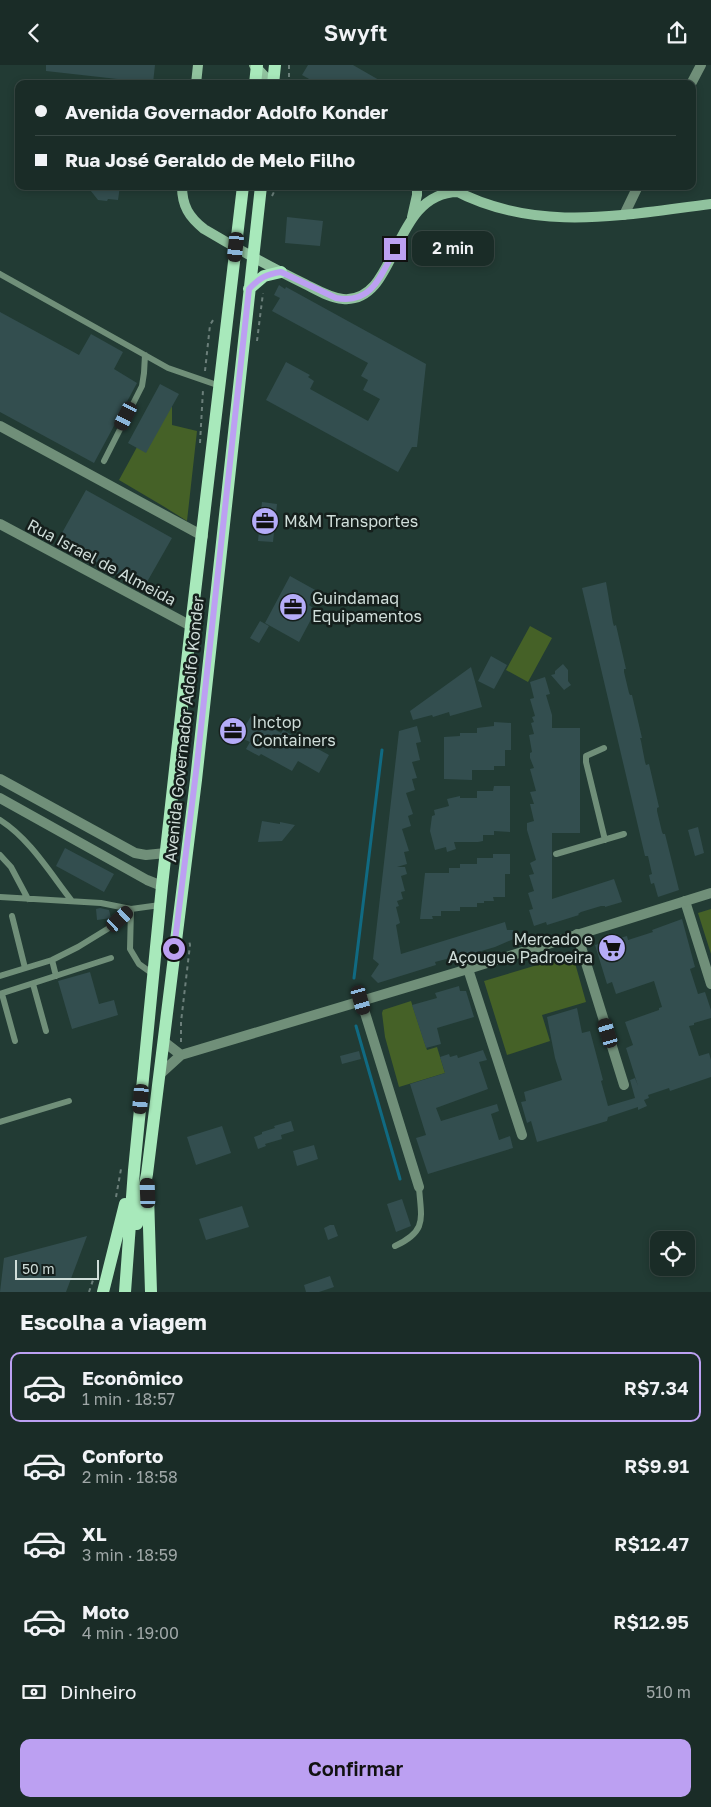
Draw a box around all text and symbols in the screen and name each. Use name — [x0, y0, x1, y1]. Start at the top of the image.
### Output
icon: back — [20, 19, 48, 47]
text: Swyft — [324, 19, 387, 46]
icon: share — [663, 19, 691, 47]
text: Avenida Governador Adolfo Konder — [65, 100, 388, 123]
text: Rua José Geraldo de Melo Filho — [65, 148, 355, 171]
car — [226, 231, 245, 263]
callout: 2 min — [412, 231, 495, 267]
route end — [384, 238, 406, 260]
text: 2 min — [432, 238, 474, 258]
car — [112, 399, 139, 433]
office icon: M&M Transportes — [250, 506, 280, 536]
place label: M&M Transportes — [284, 511, 418, 531]
street label: Rua Israel de Almeida — [24, 514, 180, 610]
place label: Guindamaq Equipamentos — [312, 588, 422, 626]
office icon: Guindamaq Equipamentos — [278, 592, 308, 622]
street label: Avenida Governador Adolfo Konder — [160, 595, 208, 863]
place label: Inctop Containers — [252, 712, 336, 750]
office icon: Inctop Containers — [218, 716, 248, 746]
car — [103, 903, 136, 935]
place label: Mercado e Açougue Padroeira — [448, 929, 593, 967]
supermarket icon: Mercado e Açougue Padroeira — [597, 933, 627, 963]
route start — [163, 938, 185, 960]
car — [349, 984, 372, 1016]
car — [596, 1016, 619, 1050]
car — [132, 1083, 149, 1115]
car — [139, 1178, 156, 1208]
map controls — [650, 1231, 695, 1276]
button: locate — [650, 1231, 695, 1276]
scale bar — [15, 1257, 99, 1280]
text: 50 m — [22, 1260, 55, 1277]
text: Escolha a viagem — [20, 1308, 207, 1335]
icon: car — [22, 1365, 67, 1410]
text: Econômico — [82, 1366, 183, 1389]
text: R$7.34 — [624, 1376, 689, 1399]
text: 1 min · 18:57 — [82, 1389, 175, 1409]
icon: car — [22, 1443, 67, 1488]
text: Conforto — [82, 1444, 163, 1467]
text: R$9.91 — [624, 1454, 689, 1477]
text: 2 min · 18:58 — [82, 1467, 178, 1487]
icon: car — [22, 1521, 67, 1566]
text: XL — [82, 1522, 107, 1545]
text: R$12.47 — [614, 1532, 689, 1555]
text: 3 min · 18:59 — [82, 1545, 178, 1565]
icon: car — [22, 1599, 67, 1644]
text: Moto — [82, 1600, 129, 1623]
text: R$12.95 — [613, 1610, 689, 1633]
text: 4 min · 19:00 — [82, 1623, 179, 1643]
icon: cash — [20, 1678, 48, 1706]
text: Dinheiro — [60, 1680, 137, 1703]
text: 510 m — [646, 1682, 691, 1702]
button: Confirmar — [20, 1739, 691, 1797]

